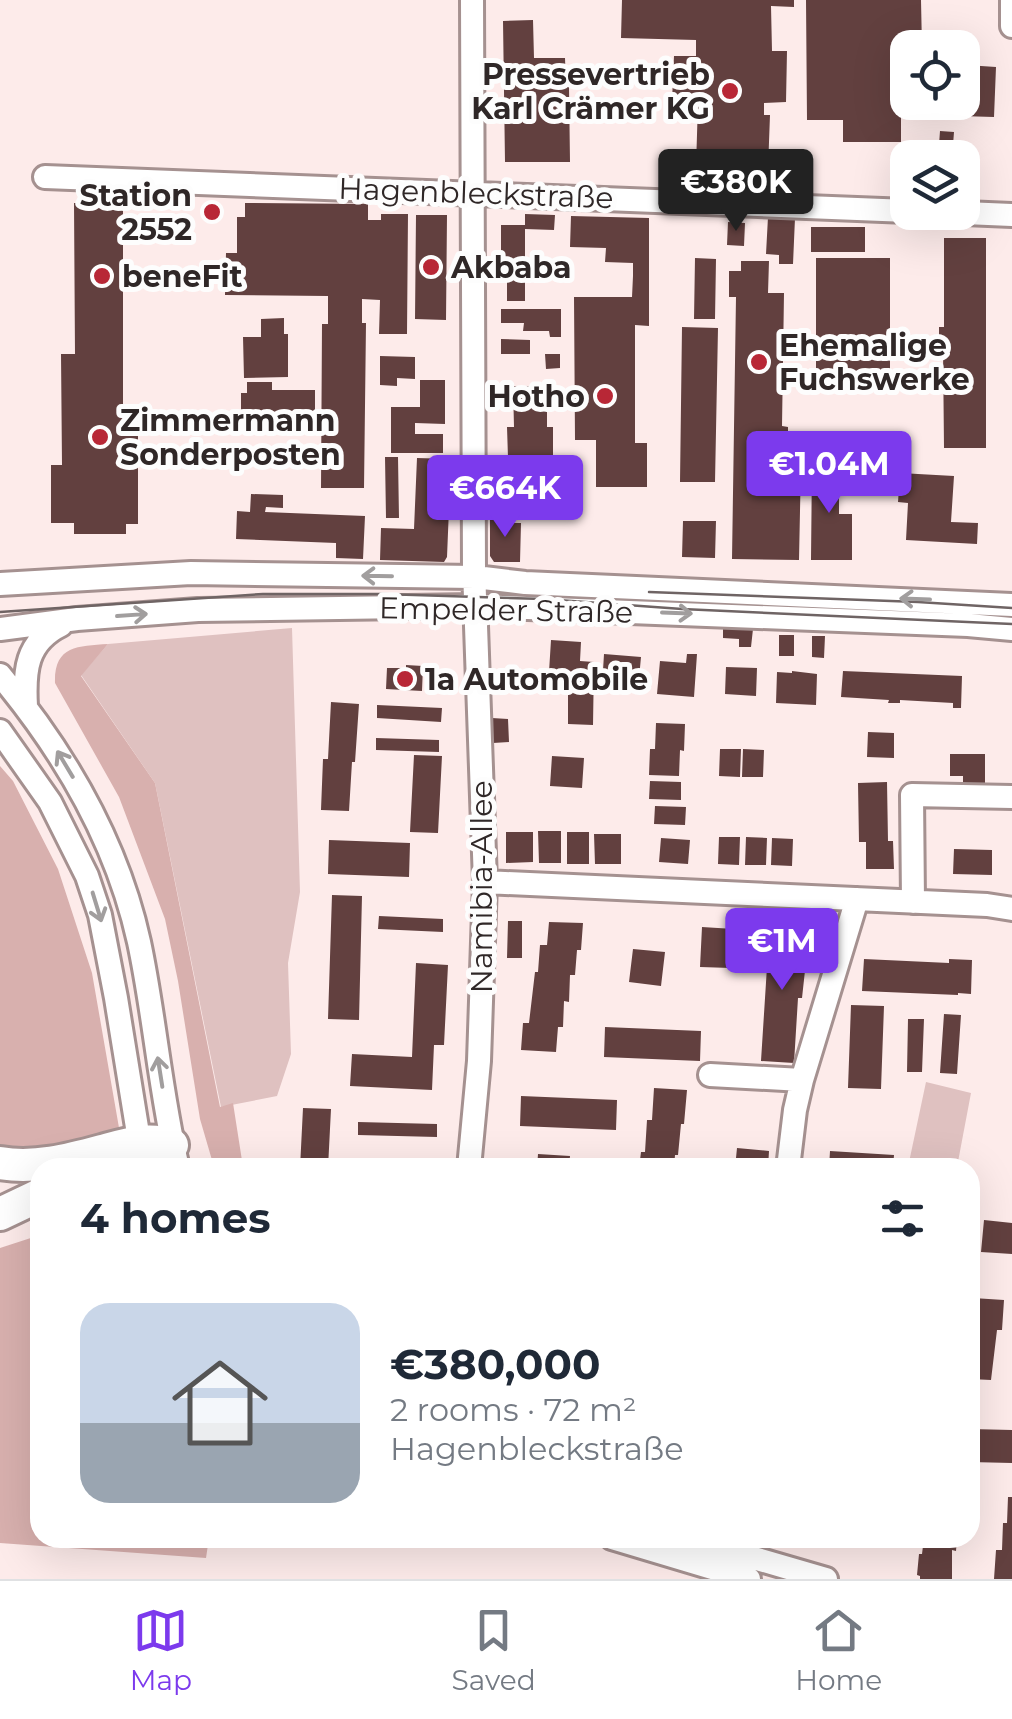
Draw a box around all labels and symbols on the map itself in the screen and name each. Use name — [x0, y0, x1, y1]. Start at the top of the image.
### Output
place label: Pressevertrieb Karl Crämer KG — [471, 56, 710, 127]
marker: Pressevertrieb Karl Crämer KG — [719, 80, 741, 102]
pin: €380K — [666, 149, 806, 234]
street label: Hagenbleckstraße — [338, 170, 614, 216]
place label: Station 2552 — [79, 177, 192, 248]
marker: Station 2552 — [201, 201, 223, 223]
place label: Akbaba — [450, 249, 572, 286]
marker: Akbaba — [420, 256, 442, 278]
place label: beneFit — [122, 258, 243, 295]
marker: beneFit — [91, 265, 113, 287]
place label: Ehemalige Fuchswerke — [779, 327, 970, 398]
marker: Ehemalige Fuchswerke — [748, 351, 770, 373]
place label: Hotho — [488, 378, 585, 415]
marker: Hotho — [594, 385, 616, 407]
place label: Zimmermann Sonderposten — [120, 402, 341, 473]
marker: Zimmermann Sonderposten — [89, 426, 111, 448]
pin: €1.04M — [748, 431, 910, 516]
pin: €664K — [435, 455, 575, 540]
one-way arrow — [362, 566, 394, 586]
street label: Empelder Straße — [379, 589, 633, 631]
one-way arrow — [899, 590, 931, 609]
one-way arrow — [661, 604, 693, 623]
one-way arrow — [115, 605, 147, 624]
place label: 1a Automobile — [425, 661, 648, 698]
marker: 1a Automobile — [394, 668, 416, 690]
one-way arrow — [55, 750, 75, 779]
street label: Namibia-Allee — [463, 781, 500, 994]
one-way arrow — [89, 891, 107, 923]
pin: €1M — [734, 908, 830, 993]
one-way arrow — [150, 1056, 168, 1088]

